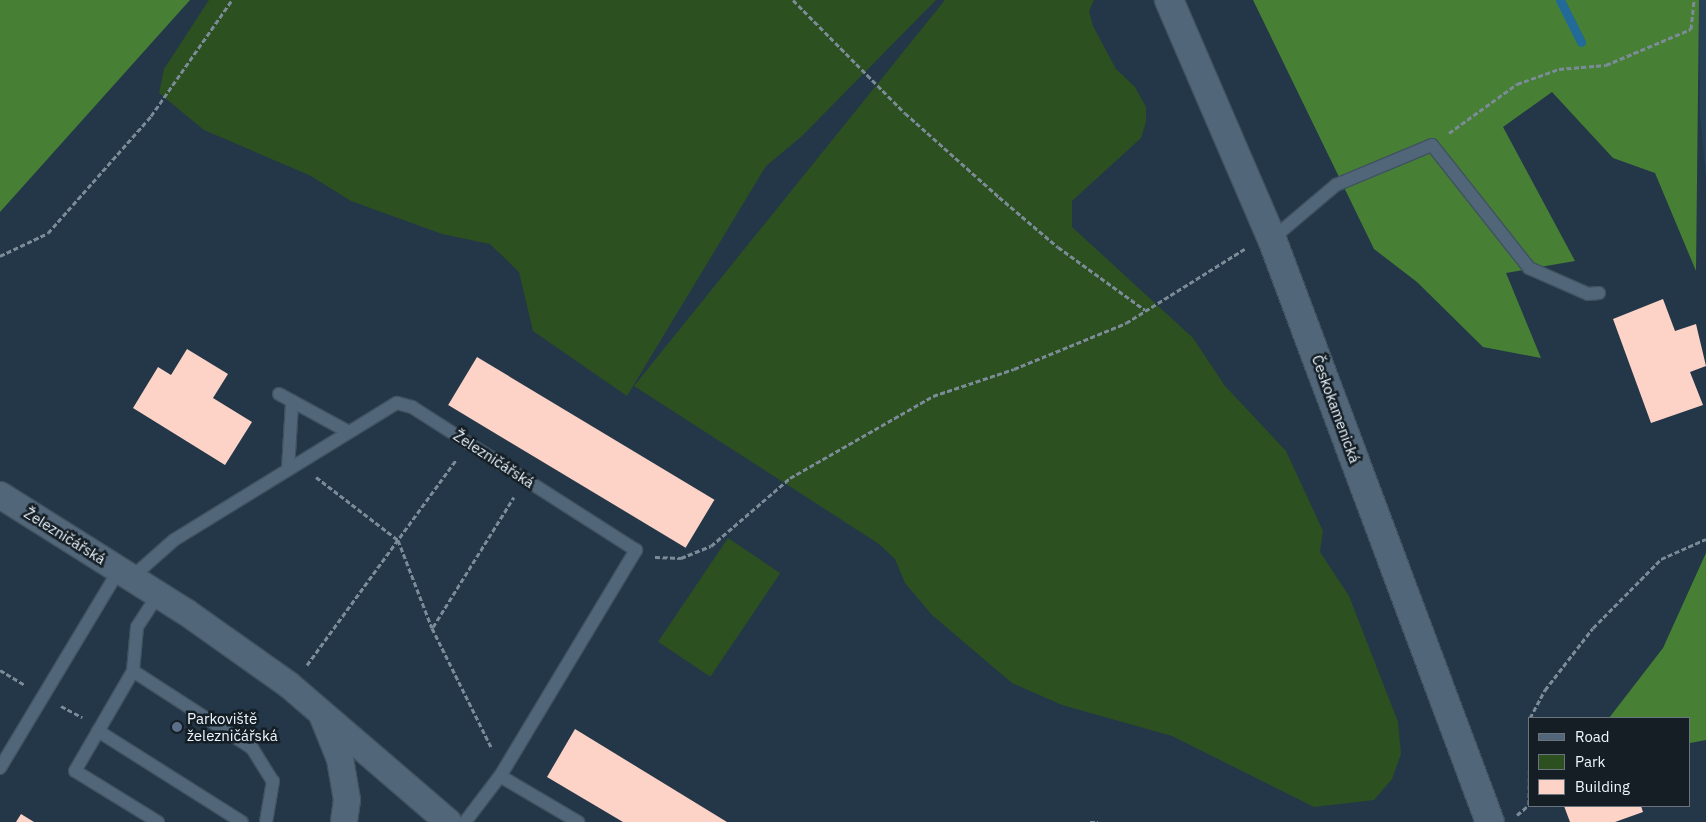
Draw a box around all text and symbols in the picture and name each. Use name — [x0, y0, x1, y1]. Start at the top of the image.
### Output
street label: Českokamenická — [1308, 352, 1364, 466]
street label: Železničářská — [450, 426, 538, 492]
street label: Železničářská — [21, 504, 109, 568]
place label: Parkoviště železničářská — [187, 709, 278, 744]
legend — [1528, 717, 1691, 807]
marker: Parkoviště železničářská — [171, 721, 183, 733]
text: Road — [1575, 727, 1610, 746]
text: Park — [1575, 752, 1605, 771]
text: Building — [1575, 777, 1630, 796]

